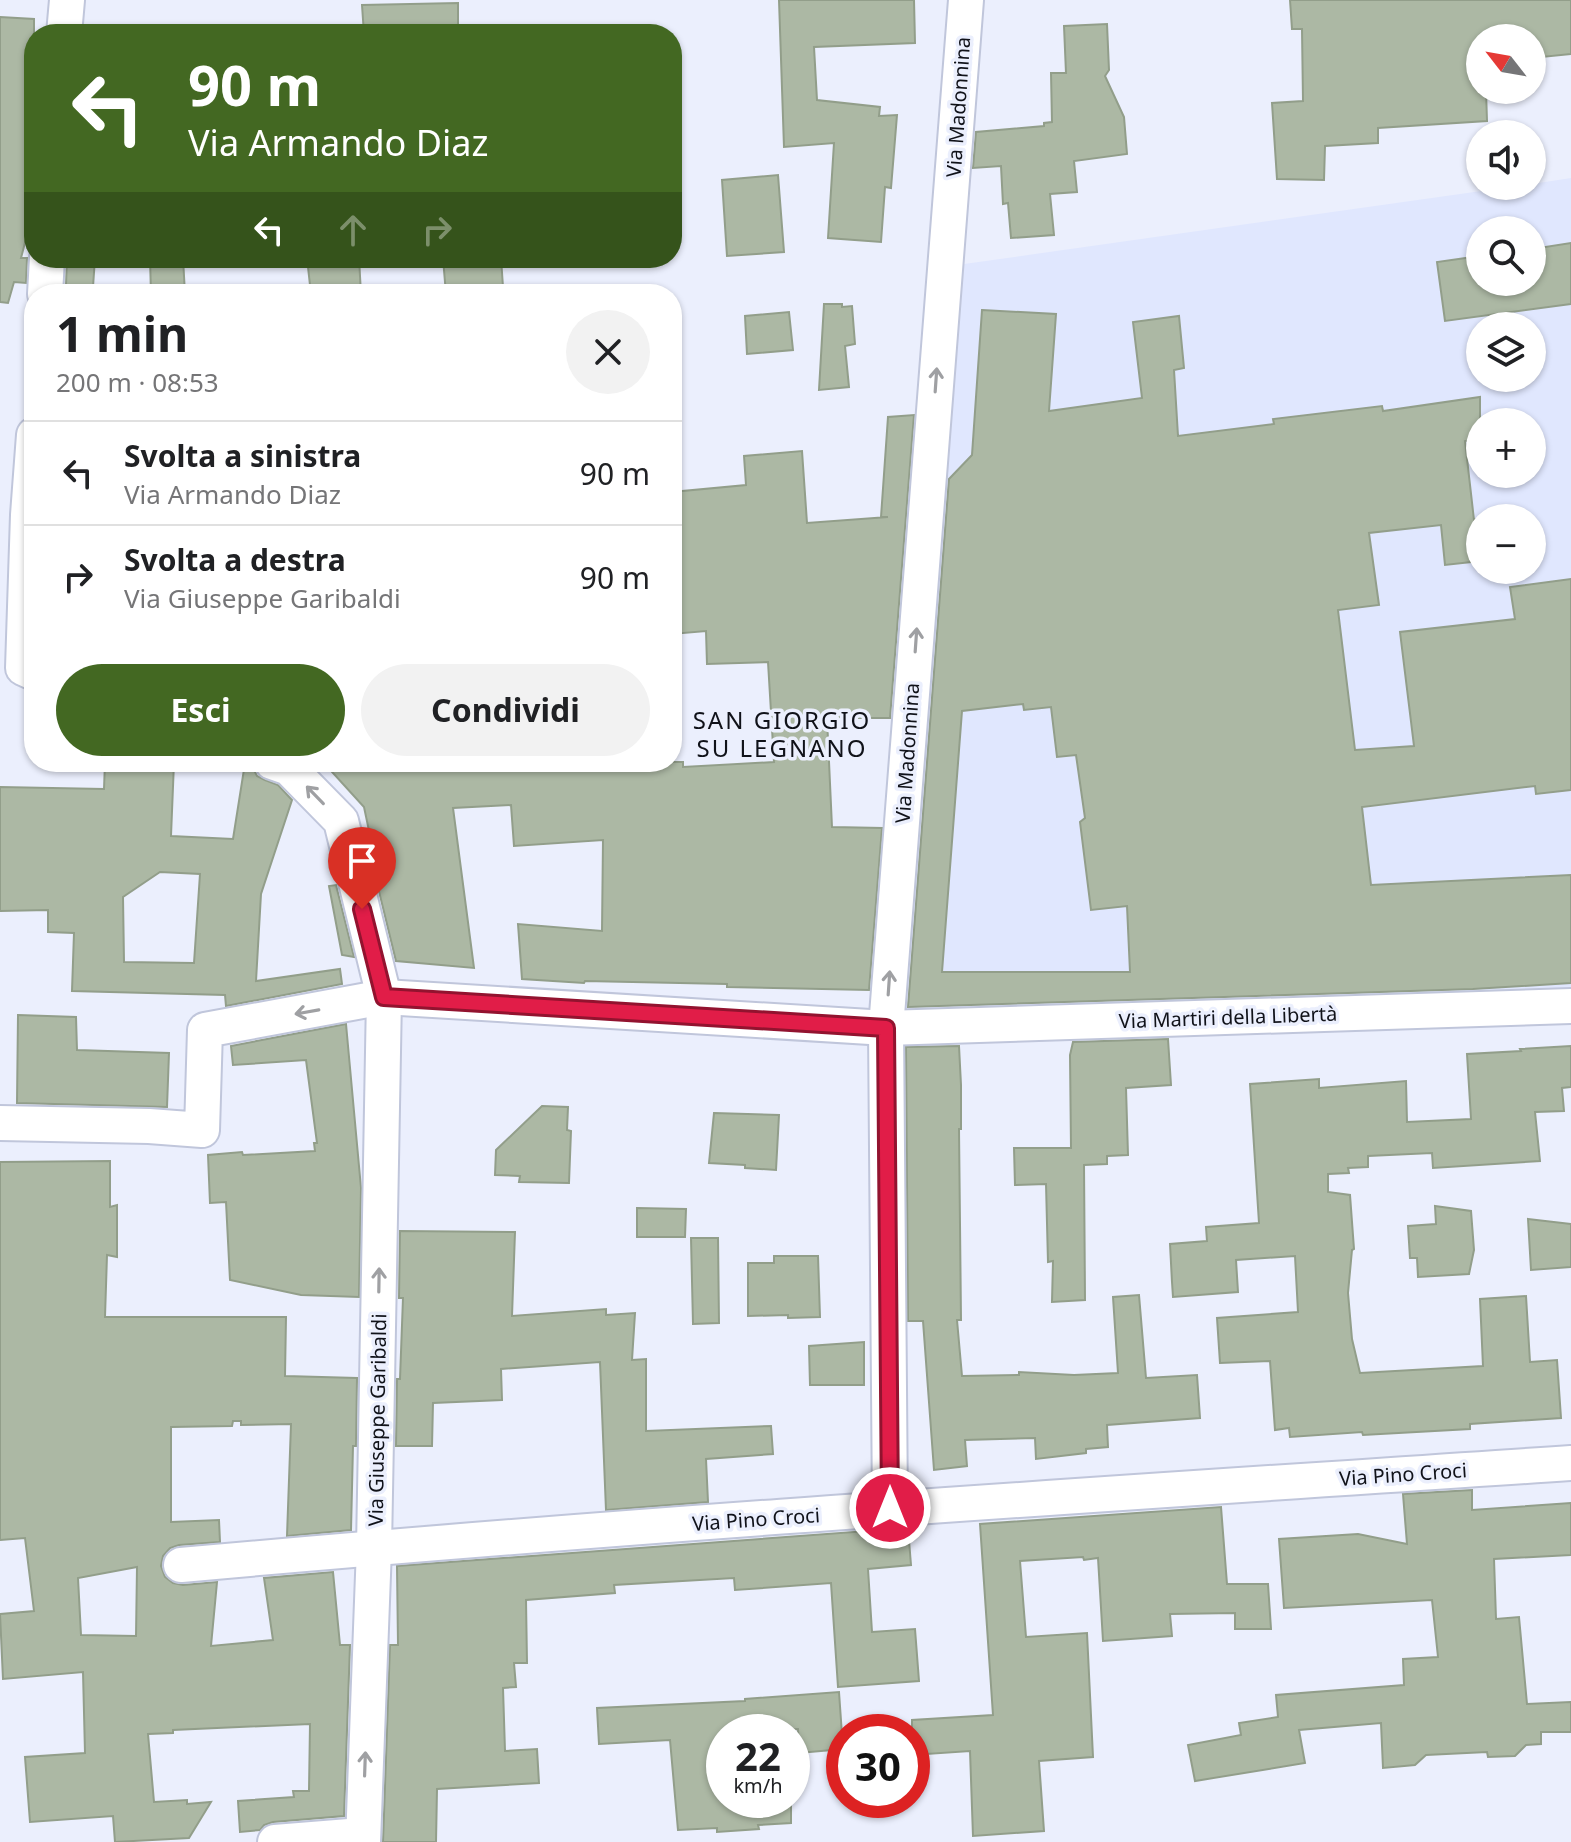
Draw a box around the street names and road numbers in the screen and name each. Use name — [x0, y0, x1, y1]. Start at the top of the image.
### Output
street label: Via Madonnina — [940, 36, 976, 178]
street label: Via Madonnina — [889, 682, 925, 824]
street label: Via Martiri della Libertà — [1118, 1000, 1338, 1034]
street label: Via Giuseppe Garibaldi — [362, 1313, 392, 1527]
street label: Via Pino Croci — [1338, 1456, 1468, 1492]
street label: Via Pino Croci — [691, 1501, 821, 1537]

